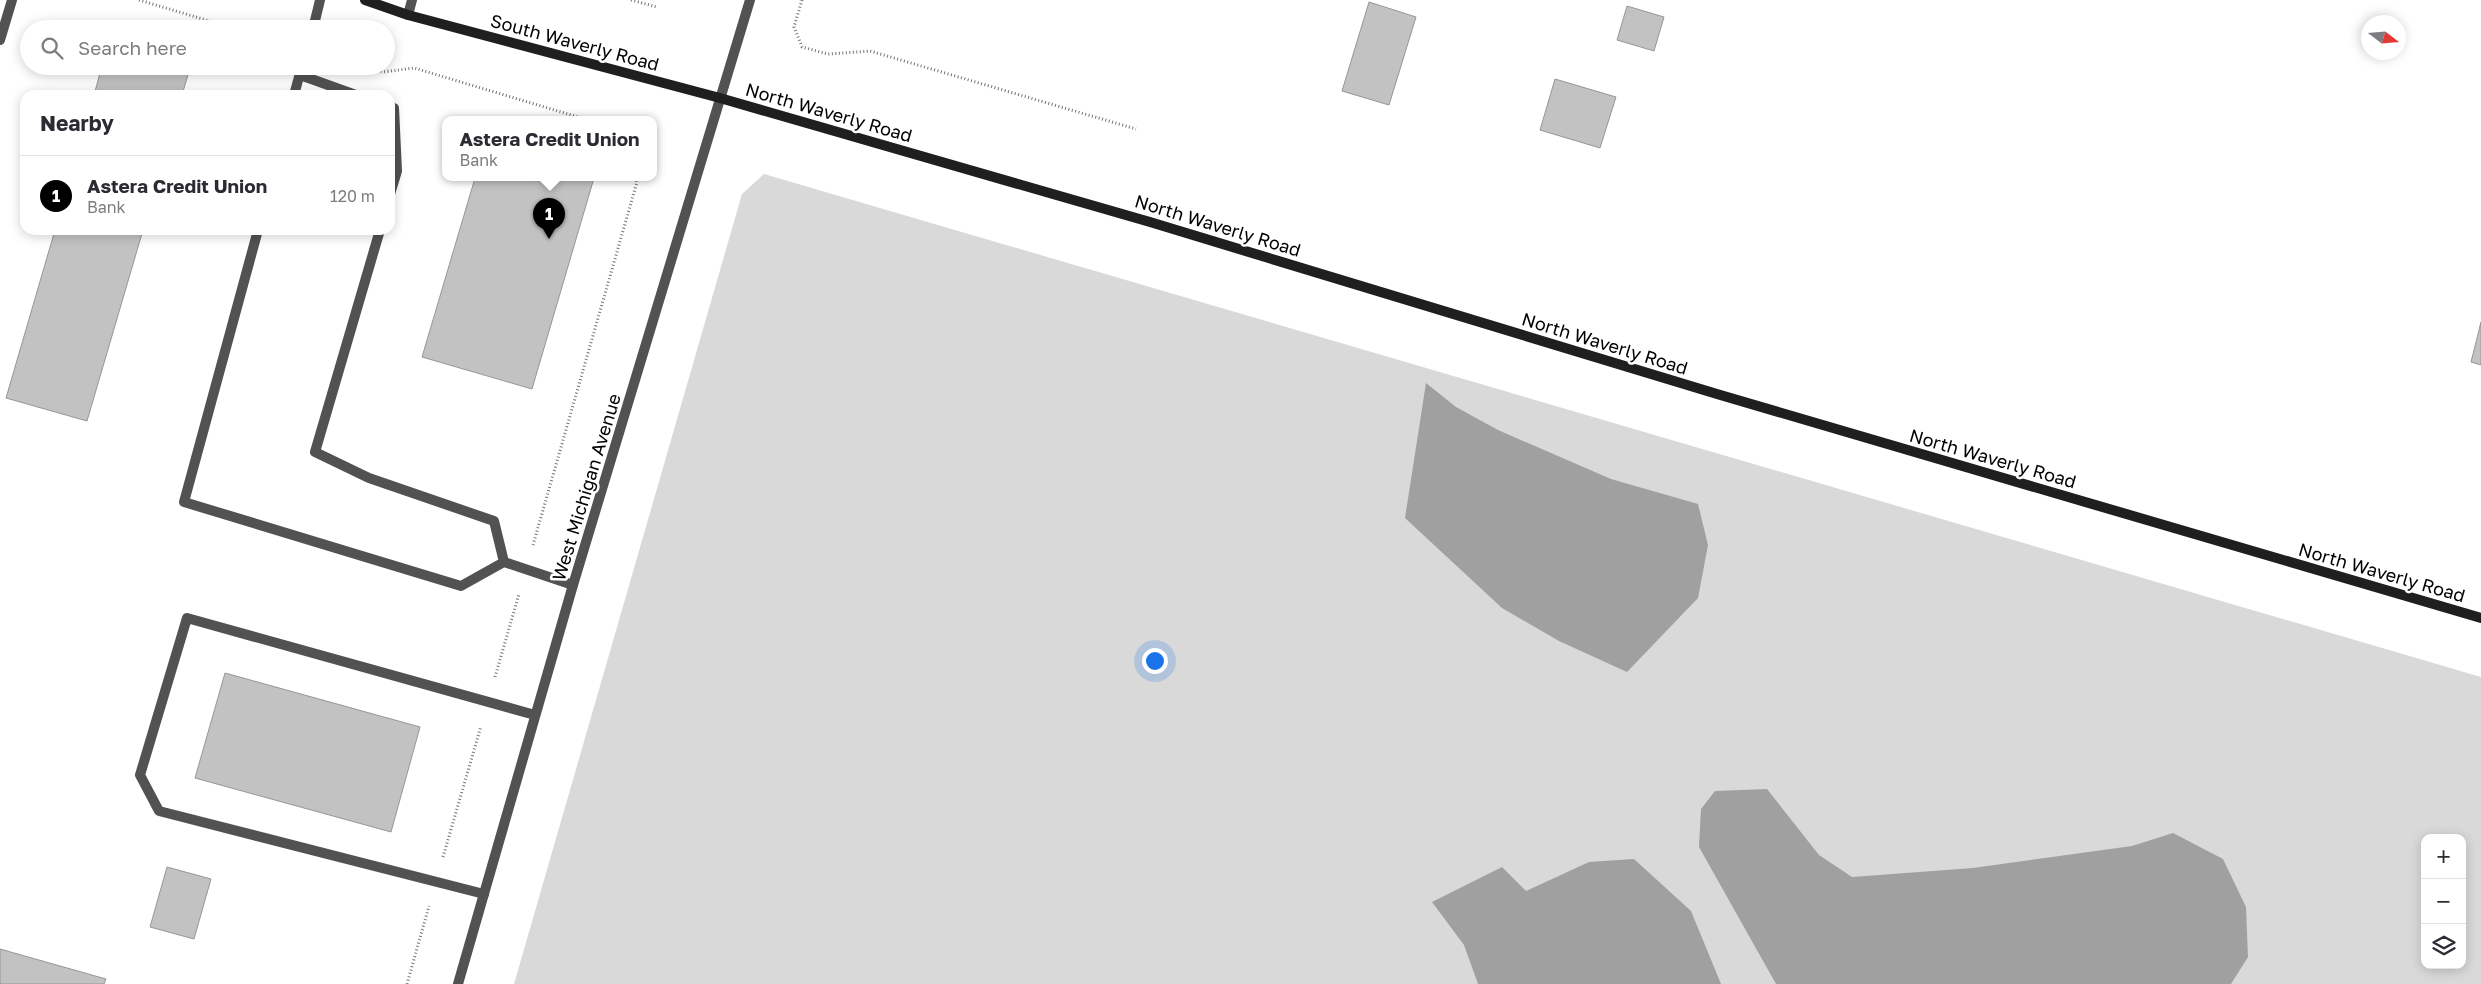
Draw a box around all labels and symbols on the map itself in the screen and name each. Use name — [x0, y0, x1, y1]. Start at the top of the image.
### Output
street label: South Waverly Road — [488, 9, 662, 75]
north arrow — [2361, 15, 2406, 60]
street label: North Waverly Road — [743, 78, 915, 146]
street label: North Waverly Road — [1132, 189, 1304, 261]
pin: 1 — [533, 198, 565, 239]
street label: North Waverly Road — [1519, 307, 1691, 379]
street label: West Michigan Avenue — [547, 391, 625, 583]
street label: North Waverly Road — [1907, 424, 2079, 492]
street label: North Waverly Road — [2296, 538, 2468, 606]
your location — [1142, 648, 1168, 674]

